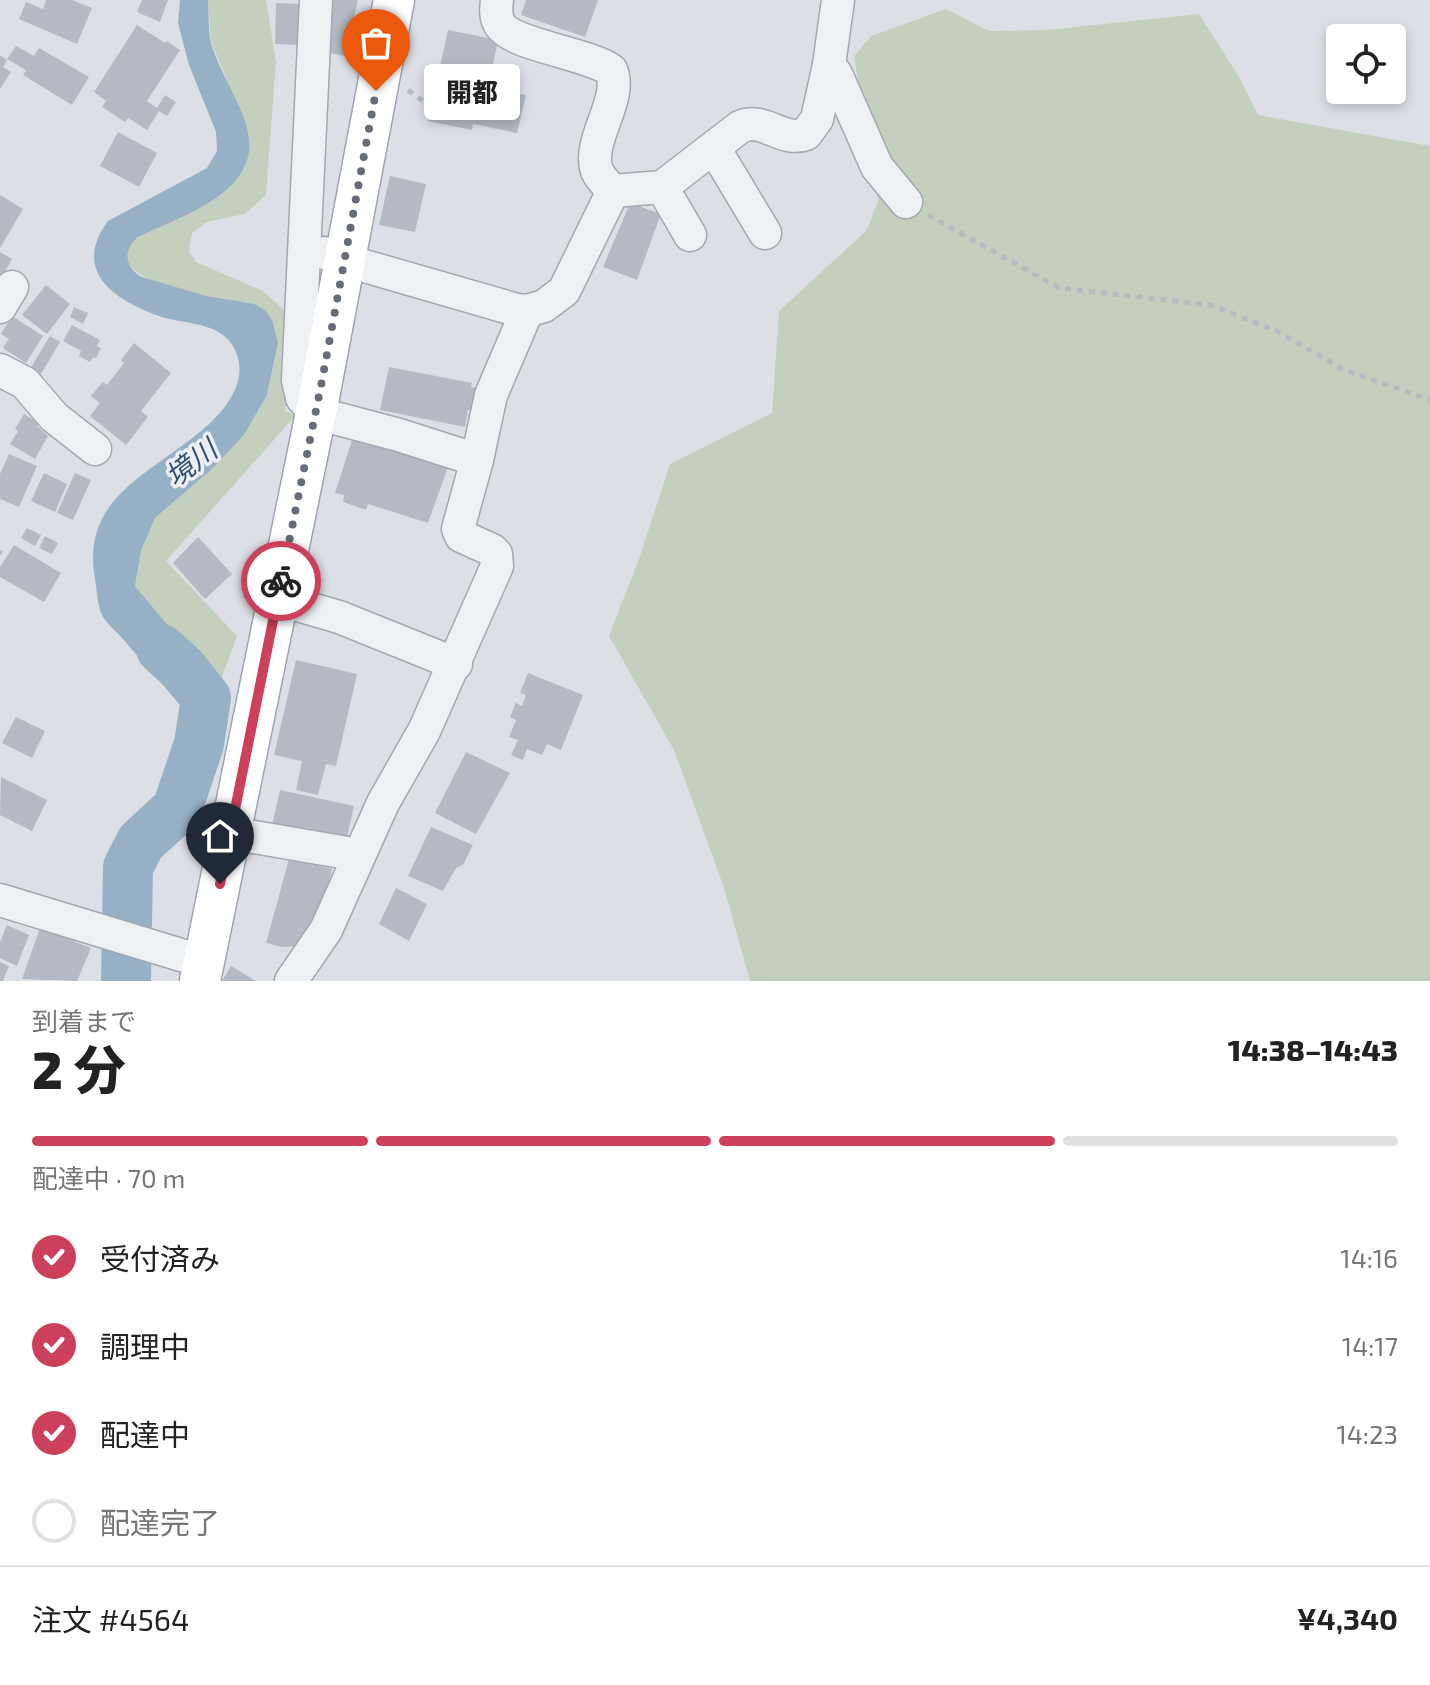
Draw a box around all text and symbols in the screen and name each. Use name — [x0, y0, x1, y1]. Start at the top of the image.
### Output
pin — [342, 9, 410, 91]
icon: bag — [354, 21, 398, 65]
map controls — [1326, 24, 1406, 104]
button: locate — [1326, 24, 1406, 104]
callout: 開都 — [424, 63, 520, 119]
text: 開都 — [446, 76, 498, 107]
water label: 境川 — [158, 430, 225, 493]
courier — [241, 541, 321, 621]
icon: bike — [259, 559, 303, 603]
pin — [186, 802, 254, 884]
icon: home — [198, 814, 242, 858]
text: 到着まで — [32, 1005, 136, 1036]
text: 14:38–14:43 — [1228, 1031, 1398, 1067]
text: 2 分 — [32, 1037, 126, 1099]
text: 配達中 · 70 m — [32, 1162, 185, 1193]
icon: check — [32, 1235, 76, 1279]
text: 受付済み — [100, 1240, 220, 1276]
text: 14:16 — [1340, 1242, 1398, 1273]
icon: check — [32, 1323, 76, 1367]
text: 調理中 — [100, 1328, 190, 1364]
text: 14:17 — [1342, 1330, 1398, 1361]
icon: check — [32, 1411, 76, 1455]
text: 配達中 — [100, 1416, 190, 1452]
text: 14:23 — [1336, 1418, 1398, 1449]
text: 配達完了 — [100, 1504, 220, 1540]
text: ¥4,340 — [1297, 1600, 1398, 1636]
text: 注文 #4564 — [32, 1601, 189, 1637]

